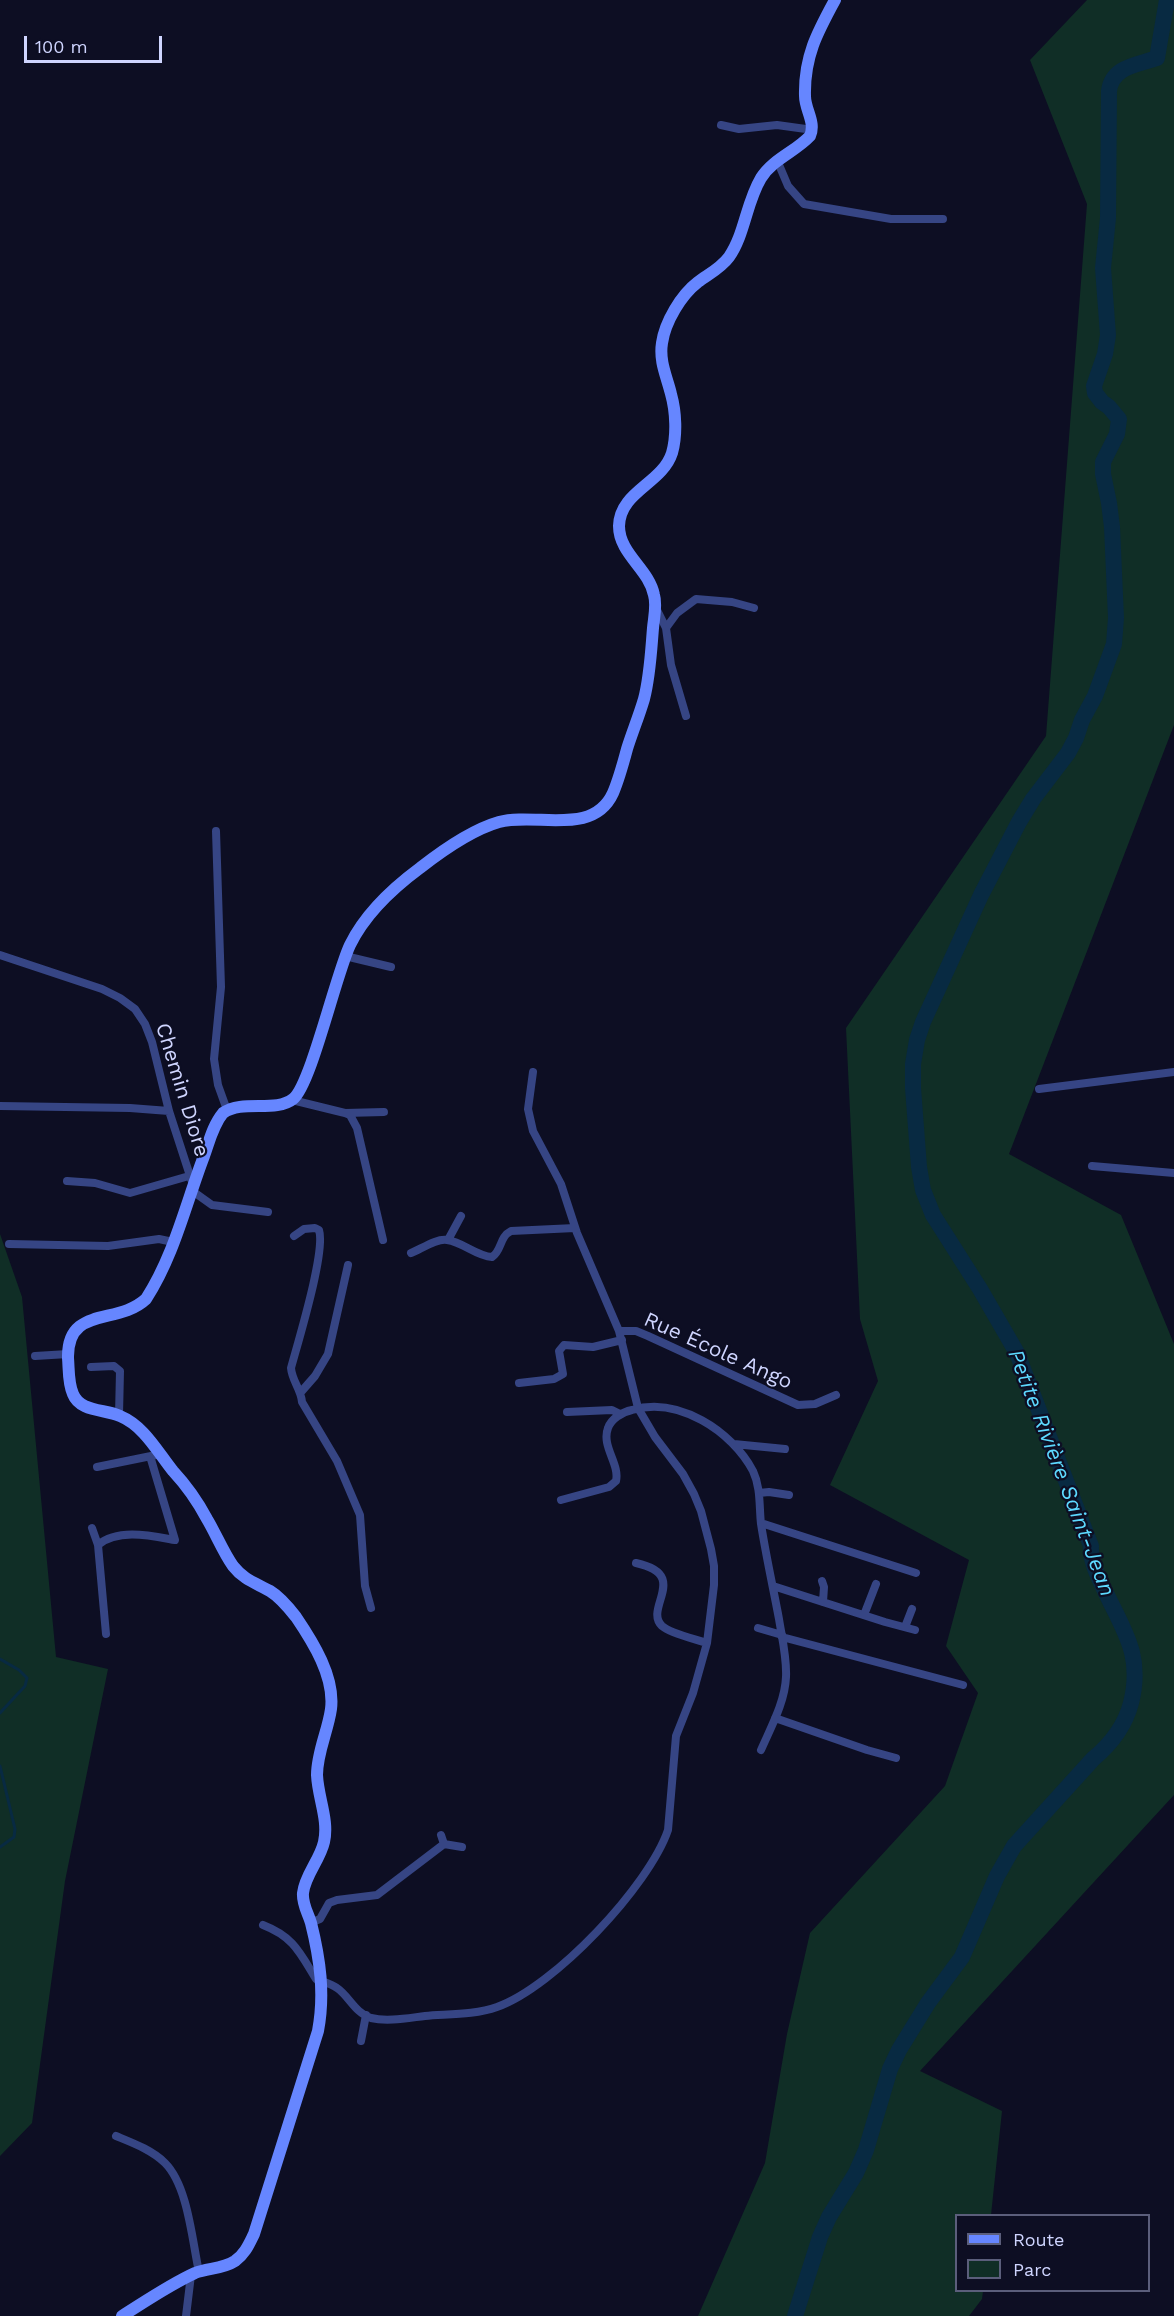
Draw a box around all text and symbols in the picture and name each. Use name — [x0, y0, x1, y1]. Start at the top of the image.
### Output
scale bar — [27, 24, 165, 62]
text: 100 m — [35, 36, 88, 57]
street label: Chemin Diore — [150, 1020, 214, 1160]
street label: Rue École Ango — [640, 1307, 796, 1395]
water label: Petite Rivière Saint-Jean — [1002, 1346, 1120, 1600]
legend — [955, 2214, 1150, 2292]
text: Route — [1013, 2229, 1065, 2250]
text: Parc — [1013, 2259, 1051, 2280]

